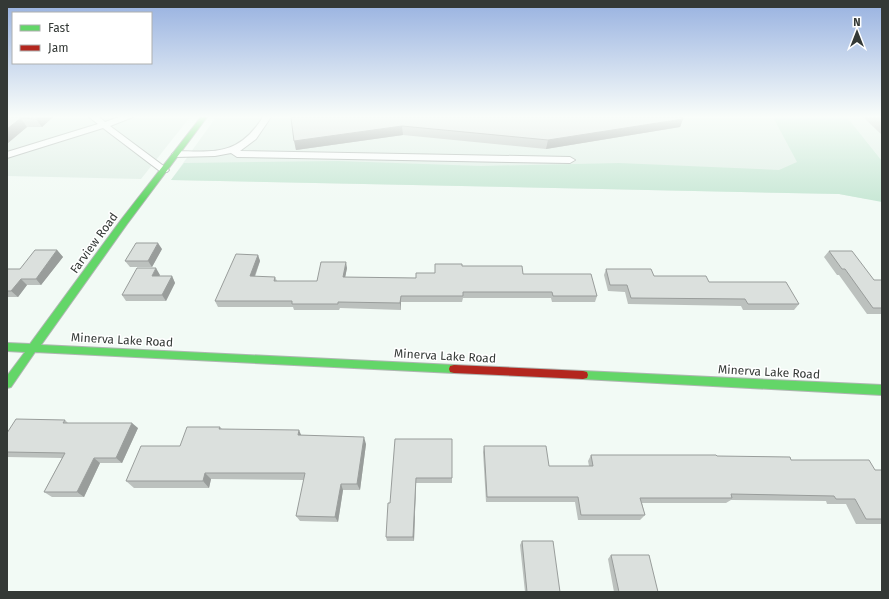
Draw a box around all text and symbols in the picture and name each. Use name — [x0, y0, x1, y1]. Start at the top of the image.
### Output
legend — [12, 12, 152, 64]
north arrow — [837, 12, 877, 52]
text: N — [853, 16, 861, 29]
text: Fast — [48, 21, 70, 35]
text: Jam — [48, 41, 68, 55]
street label: Farview Road — [67, 210, 121, 276]
street label: Minerva Lake Road — [71, 330, 173, 350]
street label: Minerva Lake Road — [394, 346, 496, 366]
street label: Minerva Lake Road — [718, 362, 820, 382]

